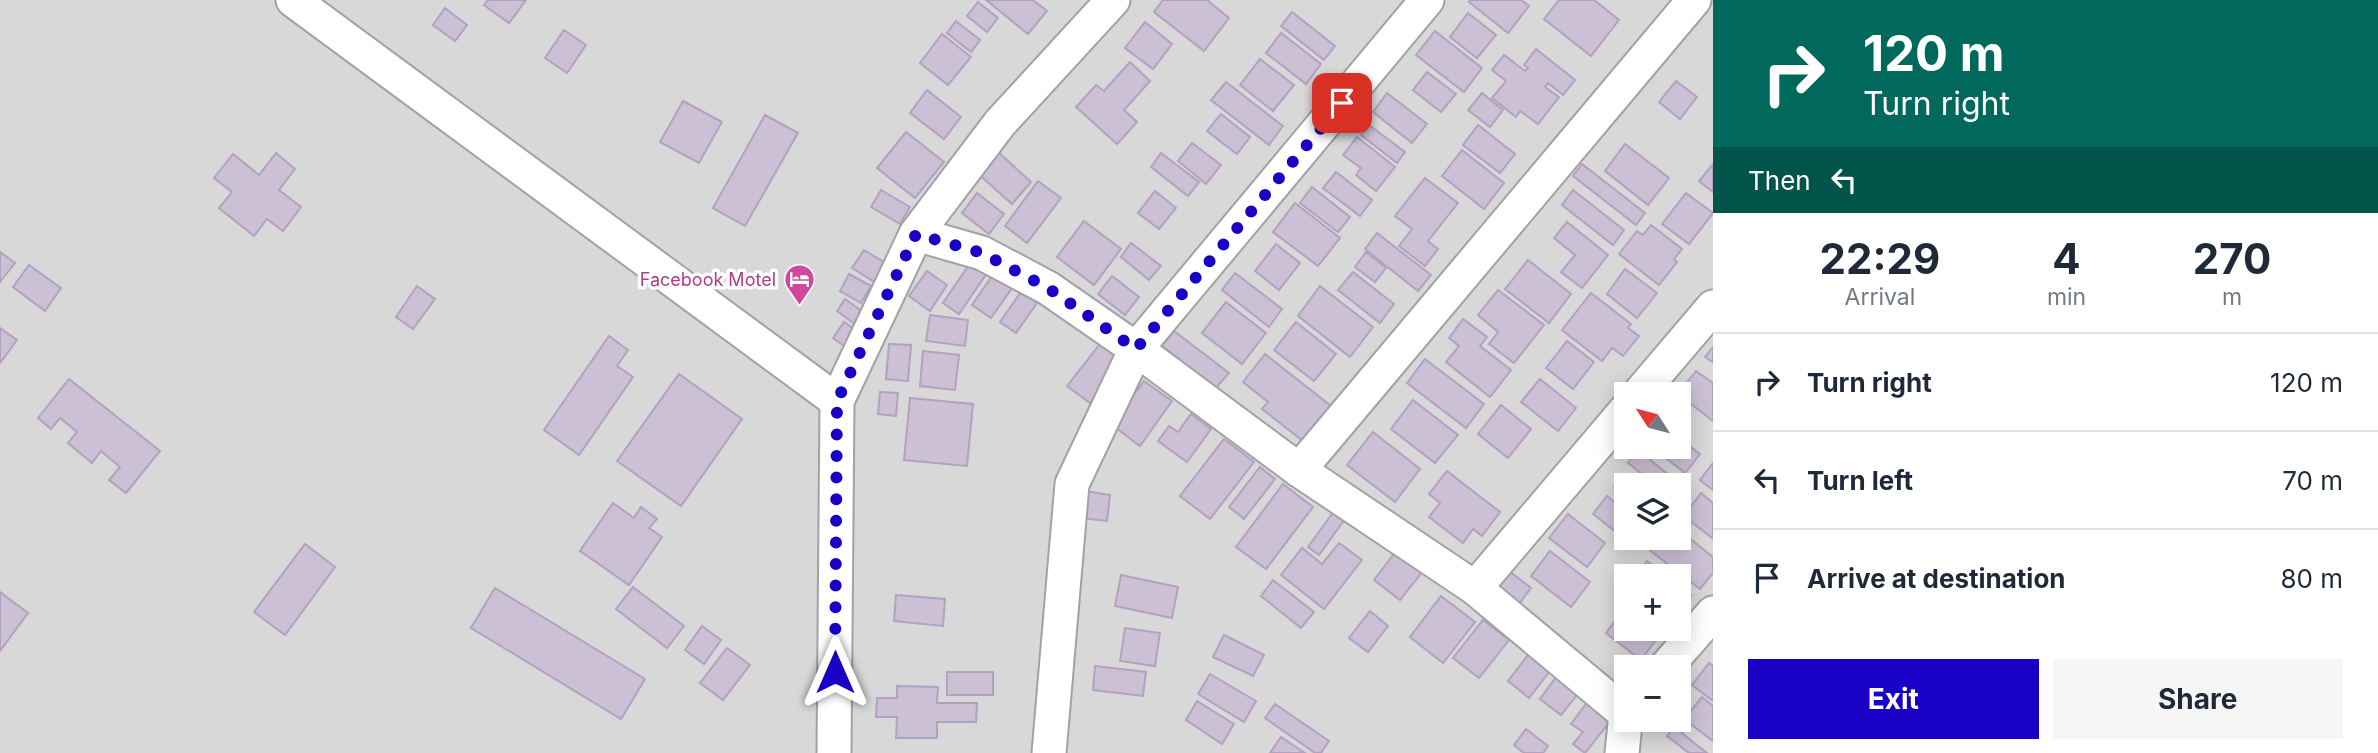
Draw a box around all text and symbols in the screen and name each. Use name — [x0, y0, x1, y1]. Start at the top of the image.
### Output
text: 120 m — [1863, 24, 2004, 83]
icon: right — [1748, 28, 1839, 119]
pin — [1312, 73, 1372, 133]
icon: arrive — [1323, 84, 1361, 122]
text: Turn right — [1863, 84, 2010, 123]
icon: left — [1825, 161, 1863, 199]
text: Then — [1748, 165, 1811, 196]
text: 22:29 — [1820, 233, 1940, 284]
text: 4 — [2052, 233, 2081, 284]
text: 270 — [2193, 233, 2271, 284]
hotel icon: Facebook Motel — [782, 262, 816, 306]
place label: Facebook Motel — [640, 269, 776, 290]
text: Arrival — [1845, 283, 1915, 311]
text: min — [2047, 283, 2086, 311]
text: m — [2222, 283, 2242, 311]
icon: right — [1748, 363, 1786, 401]
text: Turn right — [1807, 367, 1932, 398]
text: 120 m — [2270, 367, 2343, 398]
north arrow — [1614, 382, 1690, 458]
map controls — [1614, 382, 1691, 732]
icon: left — [1748, 461, 1786, 499]
text: Turn left — [1807, 465, 1913, 496]
text: 70 m — [2282, 465, 2343, 496]
button: layers — [1614, 473, 1691, 550]
icon: arrive — [1748, 559, 1786, 597]
text: Arrive at destination — [1807, 563, 2066, 594]
text: 80 m — [2280, 563, 2343, 594]
button: + — [1614, 564, 1691, 641]
position arrow — [798, 635, 872, 709]
button: − — [1614, 655, 1691, 732]
button: Exit — [1748, 659, 2039, 739]
button: Share — [2053, 659, 2343, 739]

